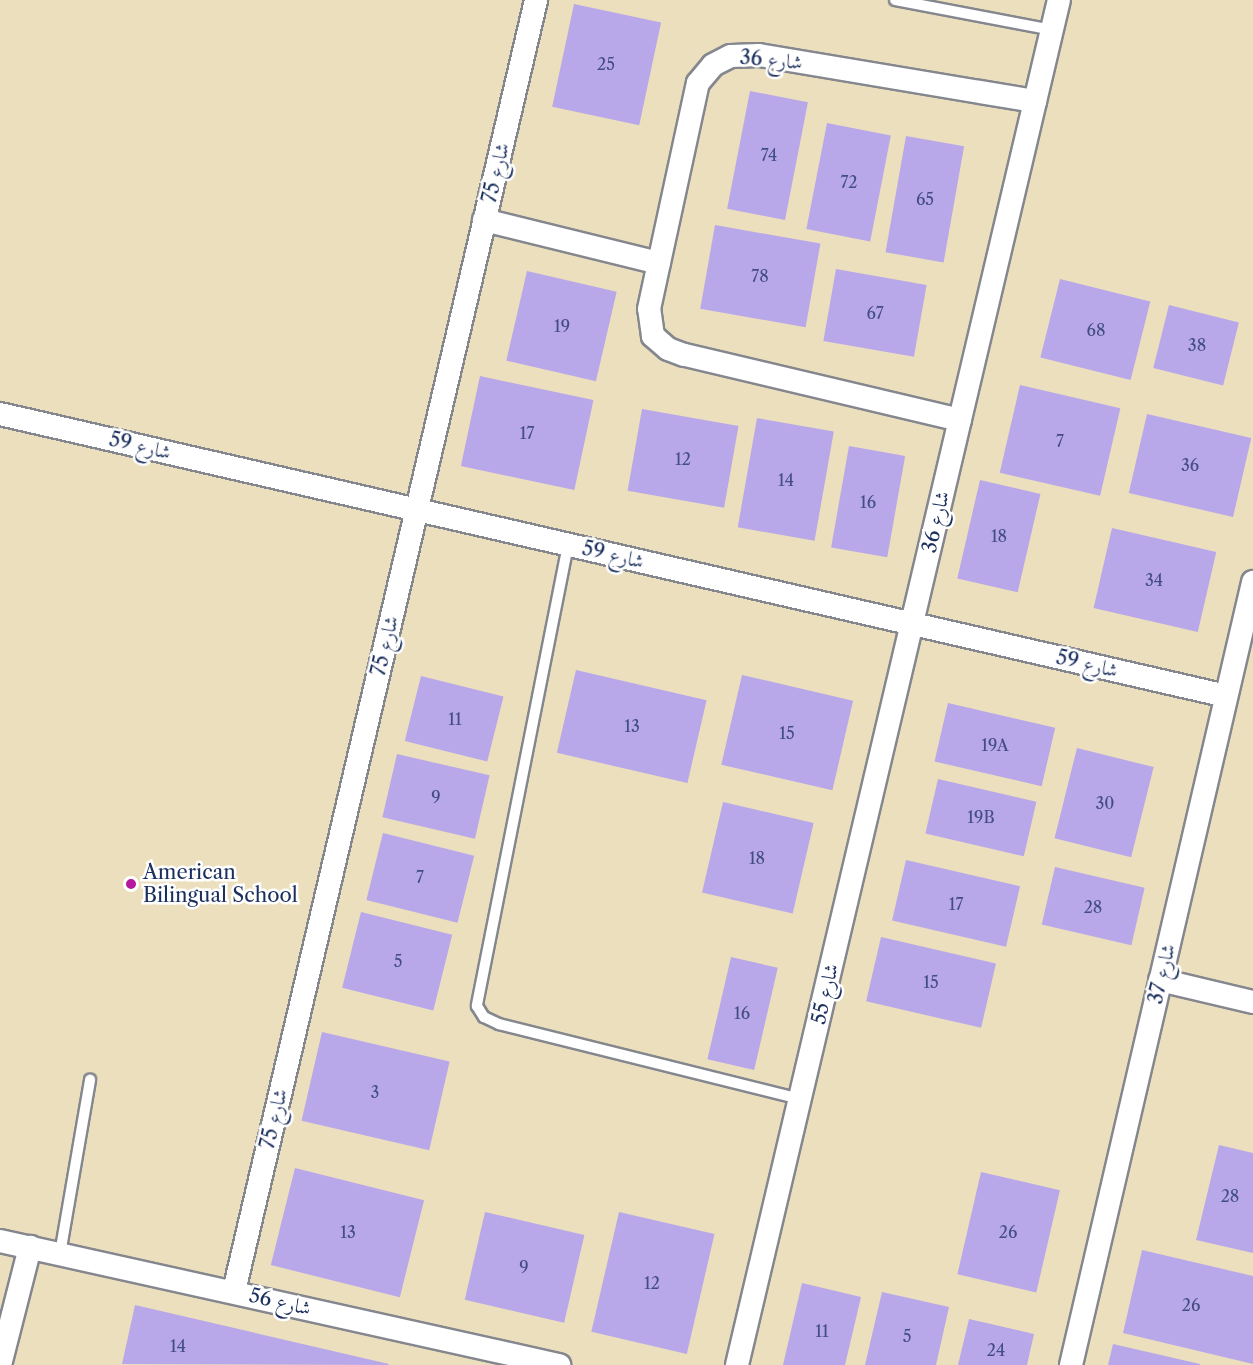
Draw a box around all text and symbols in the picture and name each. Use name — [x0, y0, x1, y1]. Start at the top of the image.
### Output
street label: شارع 36 — [739, 45, 803, 75]
house number: 25 — [597, 54, 615, 74]
street label: شارع 75 — [477, 141, 515, 205]
house number: 74 — [761, 145, 777, 165]
house number: 72 — [840, 172, 858, 192]
house number: 65 — [916, 189, 934, 209]
house number: 78 — [751, 266, 769, 286]
house number: 67 — [866, 303, 884, 323]
house number: 19 — [554, 316, 570, 336]
house number: 68 — [1087, 320, 1105, 340]
house number: 38 — [1188, 335, 1206, 355]
house number: 17 — [520, 423, 534, 443]
street label: شارع 59 — [107, 427, 173, 465]
house number: 7 — [1056, 431, 1064, 451]
house number: 12 — [675, 449, 691, 469]
house number: 36 — [1181, 455, 1199, 475]
house number: 14 — [778, 470, 794, 490]
street label: شارع 36 — [917, 489, 955, 555]
house number: 16 — [860, 492, 876, 512]
house number: 18 — [991, 526, 1007, 546]
street label: شارع 59 — [580, 536, 646, 574]
house number: 34 — [1145, 570, 1163, 590]
street label: شارع 75 — [366, 614, 404, 678]
street label: شارع 59 — [1054, 645, 1120, 683]
house number: 11 — [448, 709, 462, 729]
house number: 13 — [624, 716, 640, 736]
house number: 15 — [779, 723, 795, 743]
house number: 19A — [981, 735, 1009, 755]
house number: 9 — [431, 787, 441, 807]
house number: 30 — [1096, 793, 1114, 813]
house number: 19B — [967, 807, 995, 827]
house number: 18 — [749, 848, 765, 868]
place label: American Bilingual School — [143, 861, 298, 908]
house number: 7 — [416, 867, 424, 887]
marker: American Bilingual School — [124, 877, 138, 891]
house number: 17 — [949, 894, 963, 914]
house number: 28 — [1084, 897, 1102, 917]
street label: شارع 37 — [1143, 942, 1181, 1006]
house number: 5 — [394, 951, 402, 971]
street label: شارع 55 — [806, 961, 844, 1027]
house number: 15 — [923, 972, 939, 992]
house number: 16 — [734, 1003, 750, 1023]
house number: 3 — [371, 1082, 379, 1102]
street label: شارع 75 — [255, 1087, 293, 1151]
house number: 28 — [1221, 1186, 1239, 1206]
house number: 13 — [340, 1222, 356, 1242]
house number: 26 — [999, 1222, 1017, 1242]
house number: 9 — [519, 1257, 529, 1277]
house number: 12 — [644, 1273, 660, 1293]
street label: شارع 56 — [247, 1283, 313, 1321]
house number: 26 — [1182, 1295, 1200, 1315]
house number: 11 — [815, 1321, 829, 1341]
house number: 5 — [903, 1326, 911, 1346]
house number: 14 — [170, 1336, 186, 1356]
house number: 24 — [987, 1340, 1005, 1360]

